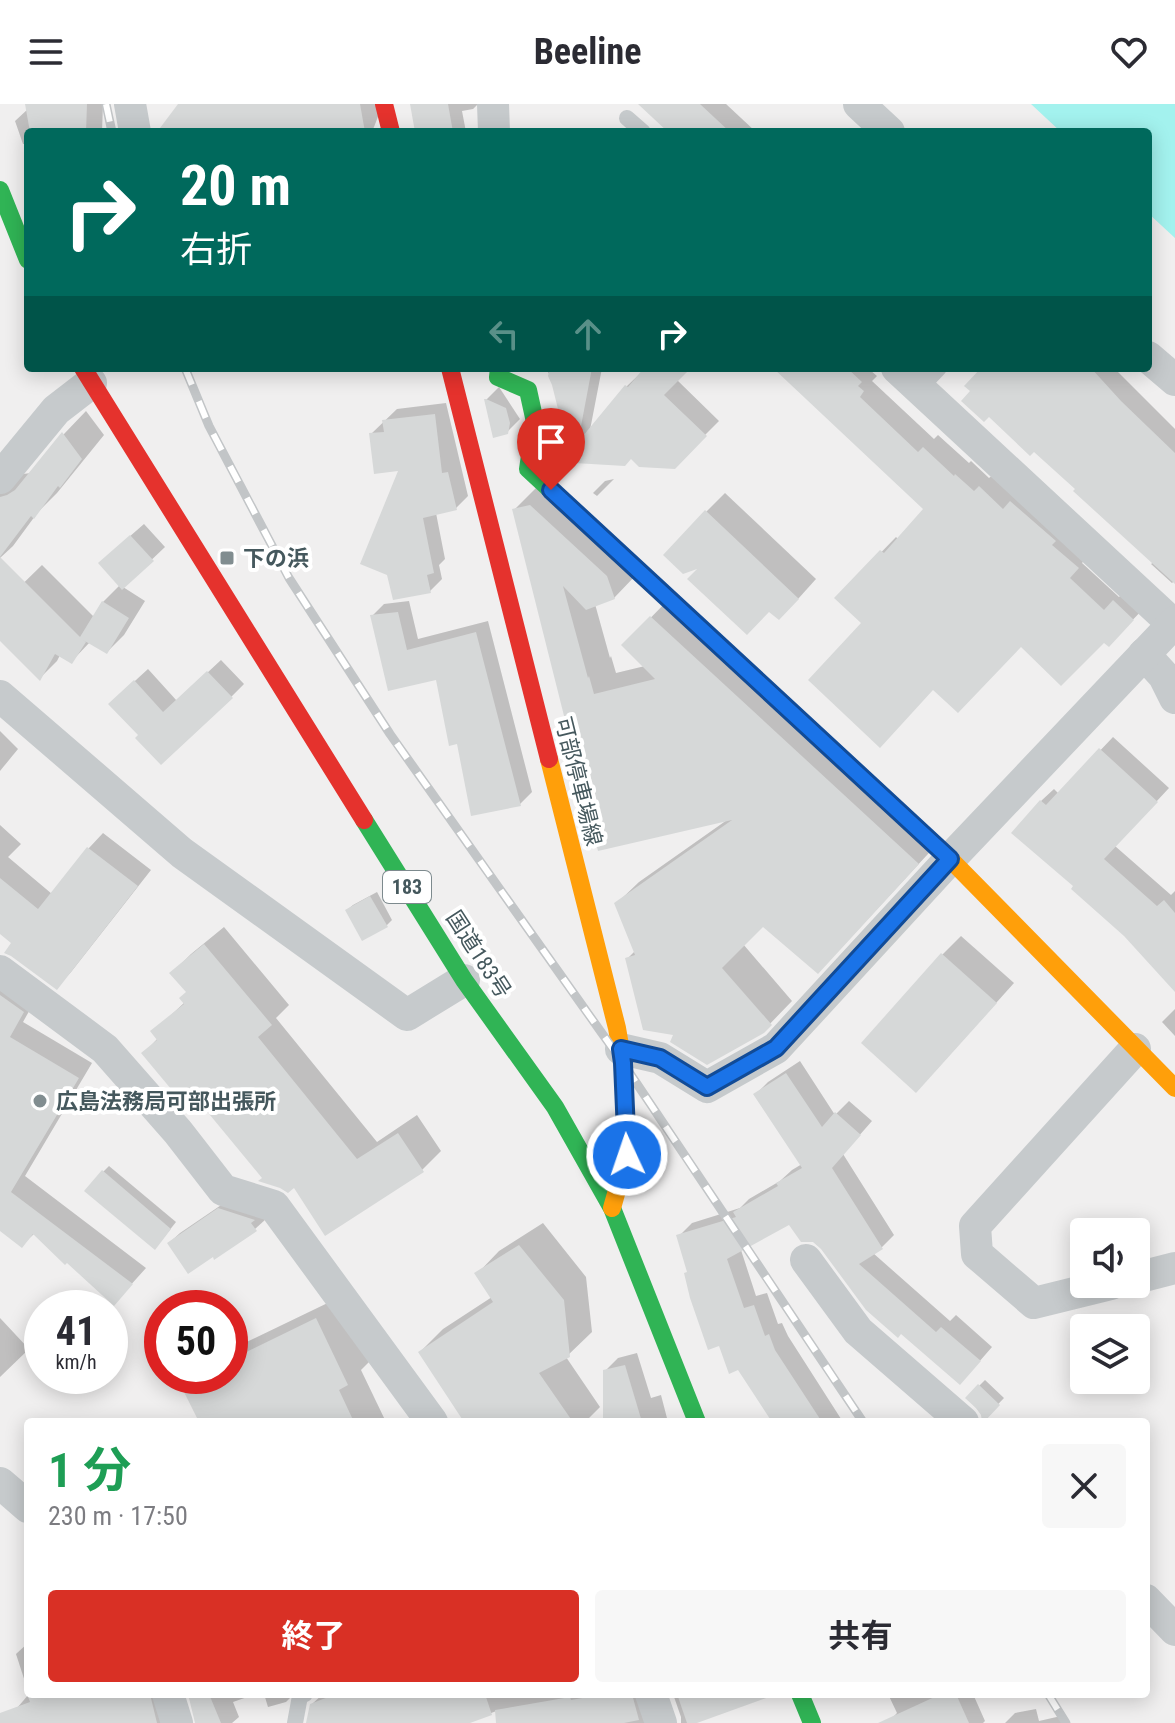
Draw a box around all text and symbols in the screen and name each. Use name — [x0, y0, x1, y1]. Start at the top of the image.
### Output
icon: menu — [24, 30, 68, 74]
icon: heart — [1107, 30, 1151, 74]
text: Beeline — [534, 31, 641, 73]
text: 20 m — [180, 153, 291, 219]
icon: right — [48, 160, 152, 264]
text: 右折 — [180, 229, 252, 271]
icon: left — [482, 312, 526, 356]
icon: ahead — [566, 312, 610, 356]
icon: right — [650, 312, 694, 356]
pin — [517, 408, 585, 490]
icon: arrive — [529, 420, 573, 464]
place label: 下の浜 — [243, 546, 309, 571]
marker: 下の浜 — [218, 549, 236, 567]
street label: 可部停車場線 — [550, 714, 607, 848]
road number: 183 — [383, 871, 431, 903]
street label: 国道183号 — [441, 906, 516, 1002]
place label: 広島法務局可部出張所 — [56, 1089, 276, 1114]
marker: 広島法務局可部出張所 — [31, 1092, 49, 1110]
position arrow — [585, 1113, 669, 1197]
map controls — [1070, 1218, 1150, 1394]
button: sound — [1070, 1218, 1150, 1298]
speed limit sign: 50 — [144, 1290, 248, 1394]
text: 41 — [56, 1308, 96, 1355]
button: layers — [1070, 1314, 1150, 1394]
text: km/h — [55, 1350, 97, 1374]
text: 1 分 — [48, 1442, 131, 1499]
button: close — [1042, 1444, 1126, 1528]
text: 230 m · 17:50 — [48, 1501, 188, 1531]
button: 終了 — [48, 1590, 579, 1682]
button: 共有 — [595, 1590, 1126, 1682]

